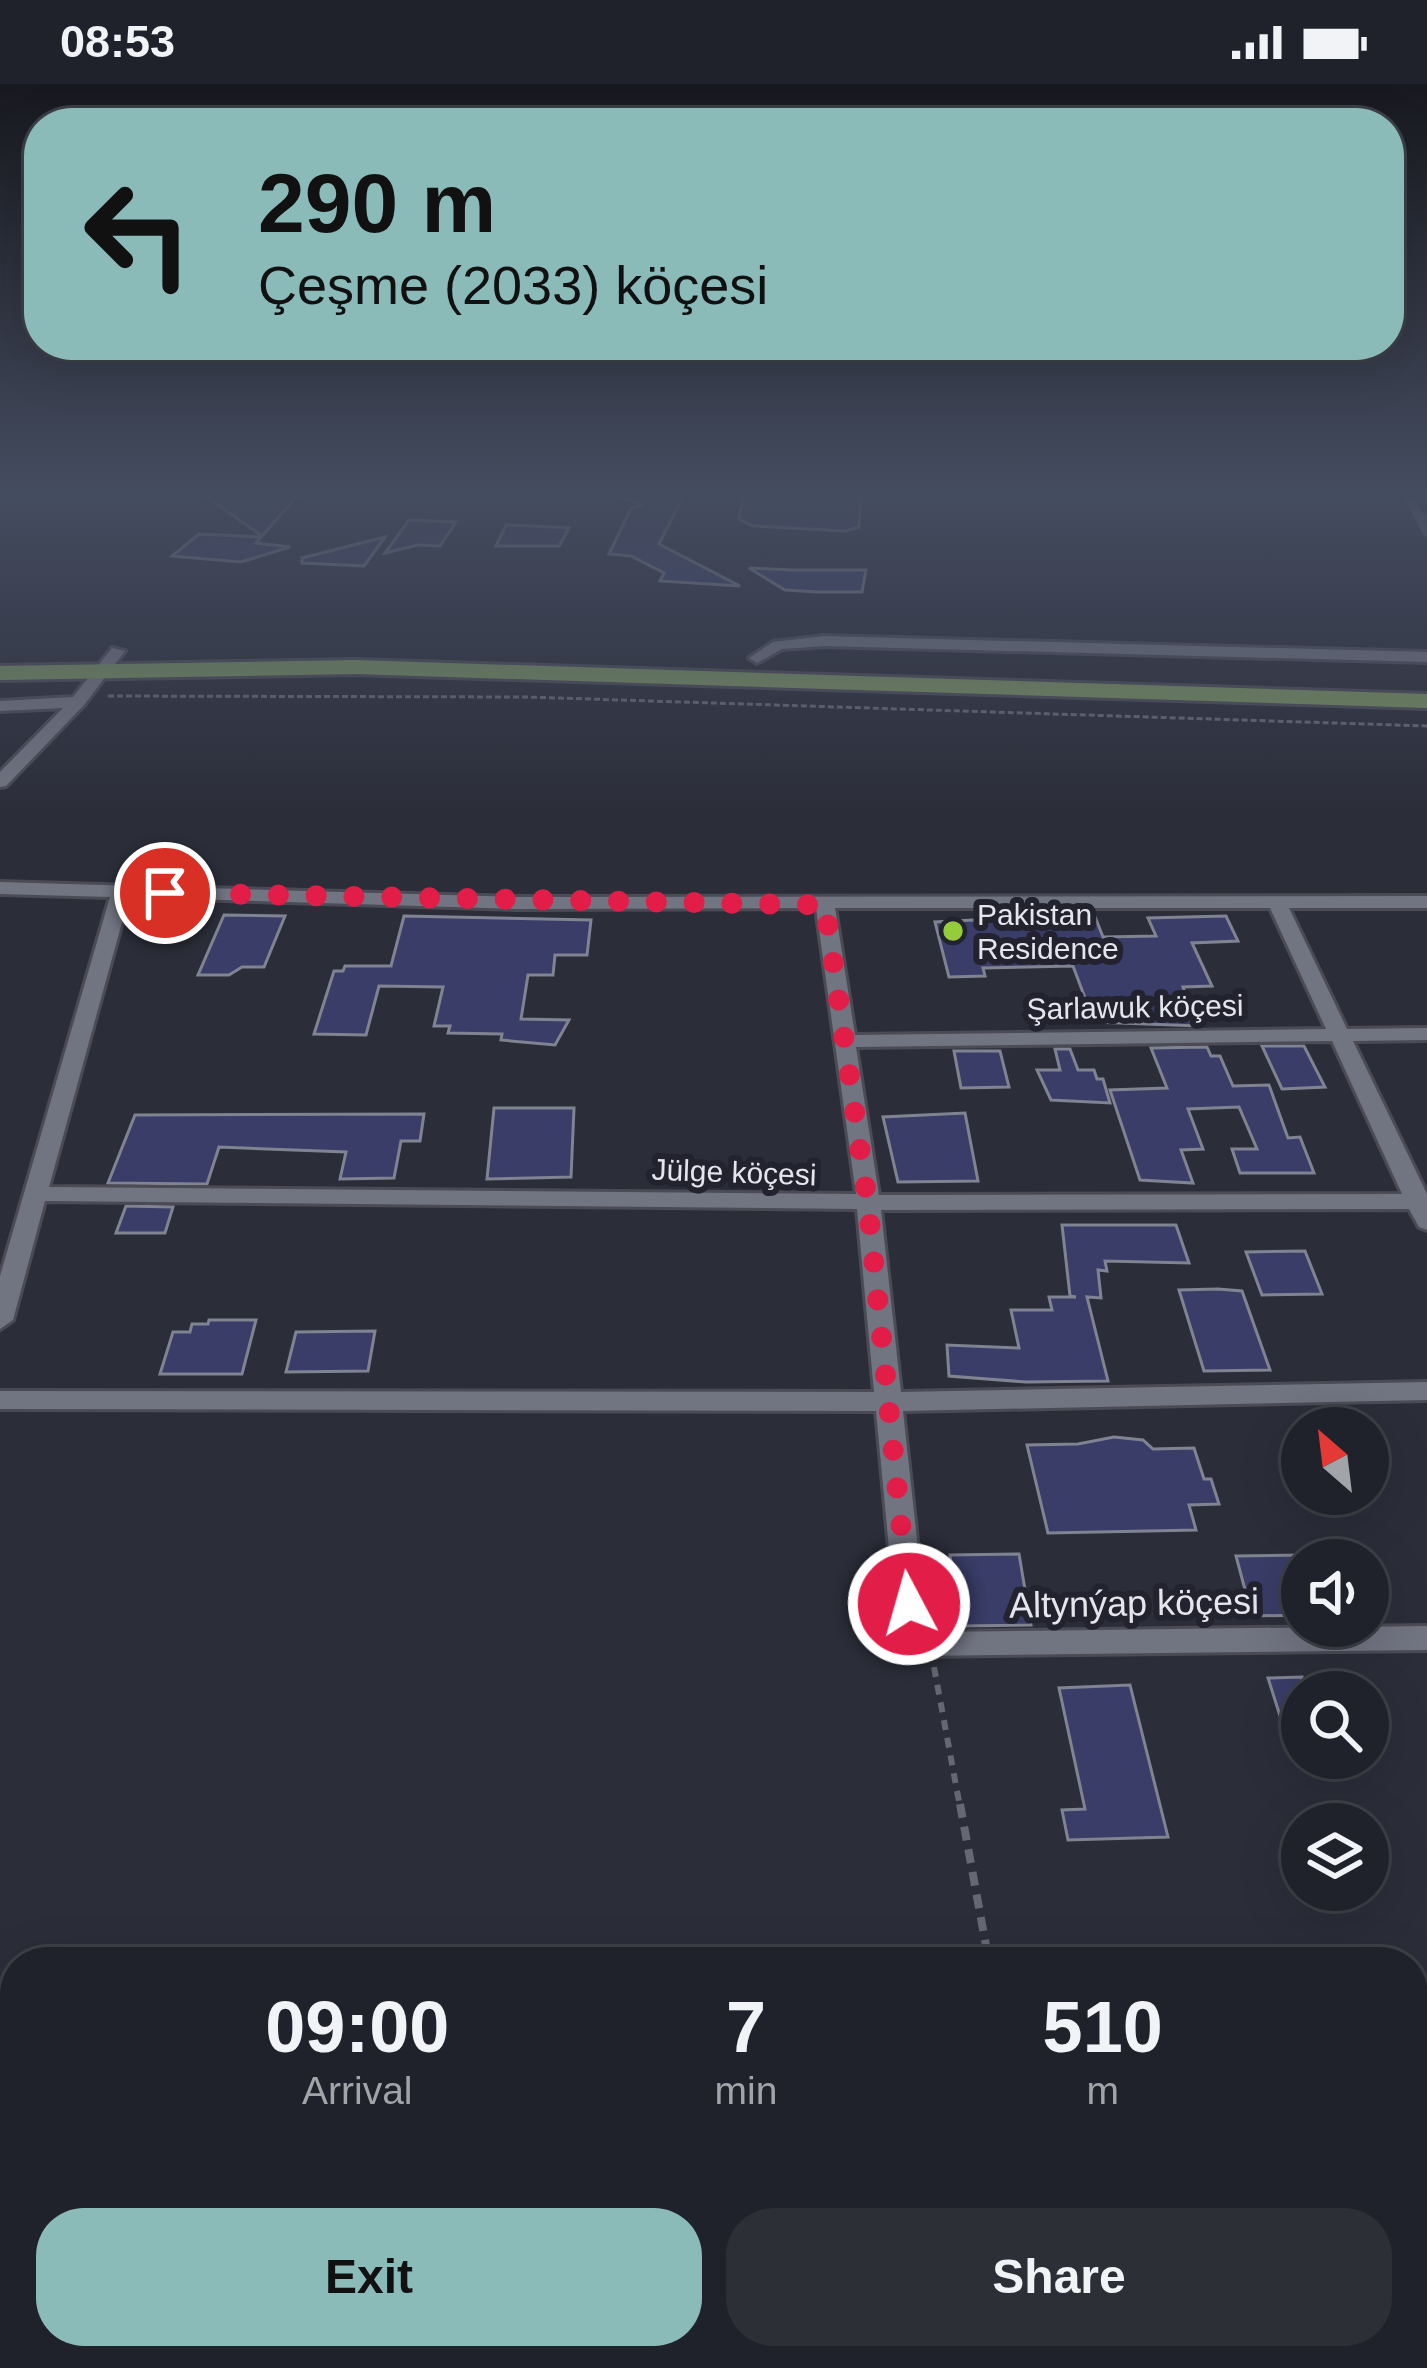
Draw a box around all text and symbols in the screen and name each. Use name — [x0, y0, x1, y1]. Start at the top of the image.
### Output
text: 08:53 — [60, 16, 175, 67]
icon: left — [60, 156, 216, 312]
text: 290 m — [258, 156, 496, 250]
text: Çeşme (2033) köçesi — [258, 255, 768, 315]
pin — [114, 842, 216, 944]
icon: arrive — [132, 860, 198, 926]
place label: Pakistan Residence — [977, 898, 1119, 965]
marker: Pakistan Residence — [940, 918, 966, 944]
street label: Şarlawuk köçesi — [1026, 989, 1244, 1025]
street label: Jülge köçesi — [651, 1153, 817, 1191]
north arrow — [1281, 1407, 1389, 1515]
map controls — [1281, 1407, 1389, 1911]
button: sound — [1281, 1539, 1389, 1647]
position arrow — [846, 1541, 972, 1667]
street label: Altynýap köçesi — [1009, 1580, 1259, 1626]
button: search — [1281, 1671, 1389, 1779]
button: layers — [1281, 1803, 1389, 1911]
text: 09:00 — [265, 1987, 449, 2067]
text: 7 — [726, 1987, 766, 2067]
text: 510 — [1043, 1987, 1163, 2067]
text: Arrival — [302, 2069, 413, 2112]
text: min — [715, 2069, 777, 2112]
text: m — [1086, 2069, 1119, 2112]
button: Exit — [36, 2208, 702, 2346]
button: Share — [726, 2208, 1392, 2346]

